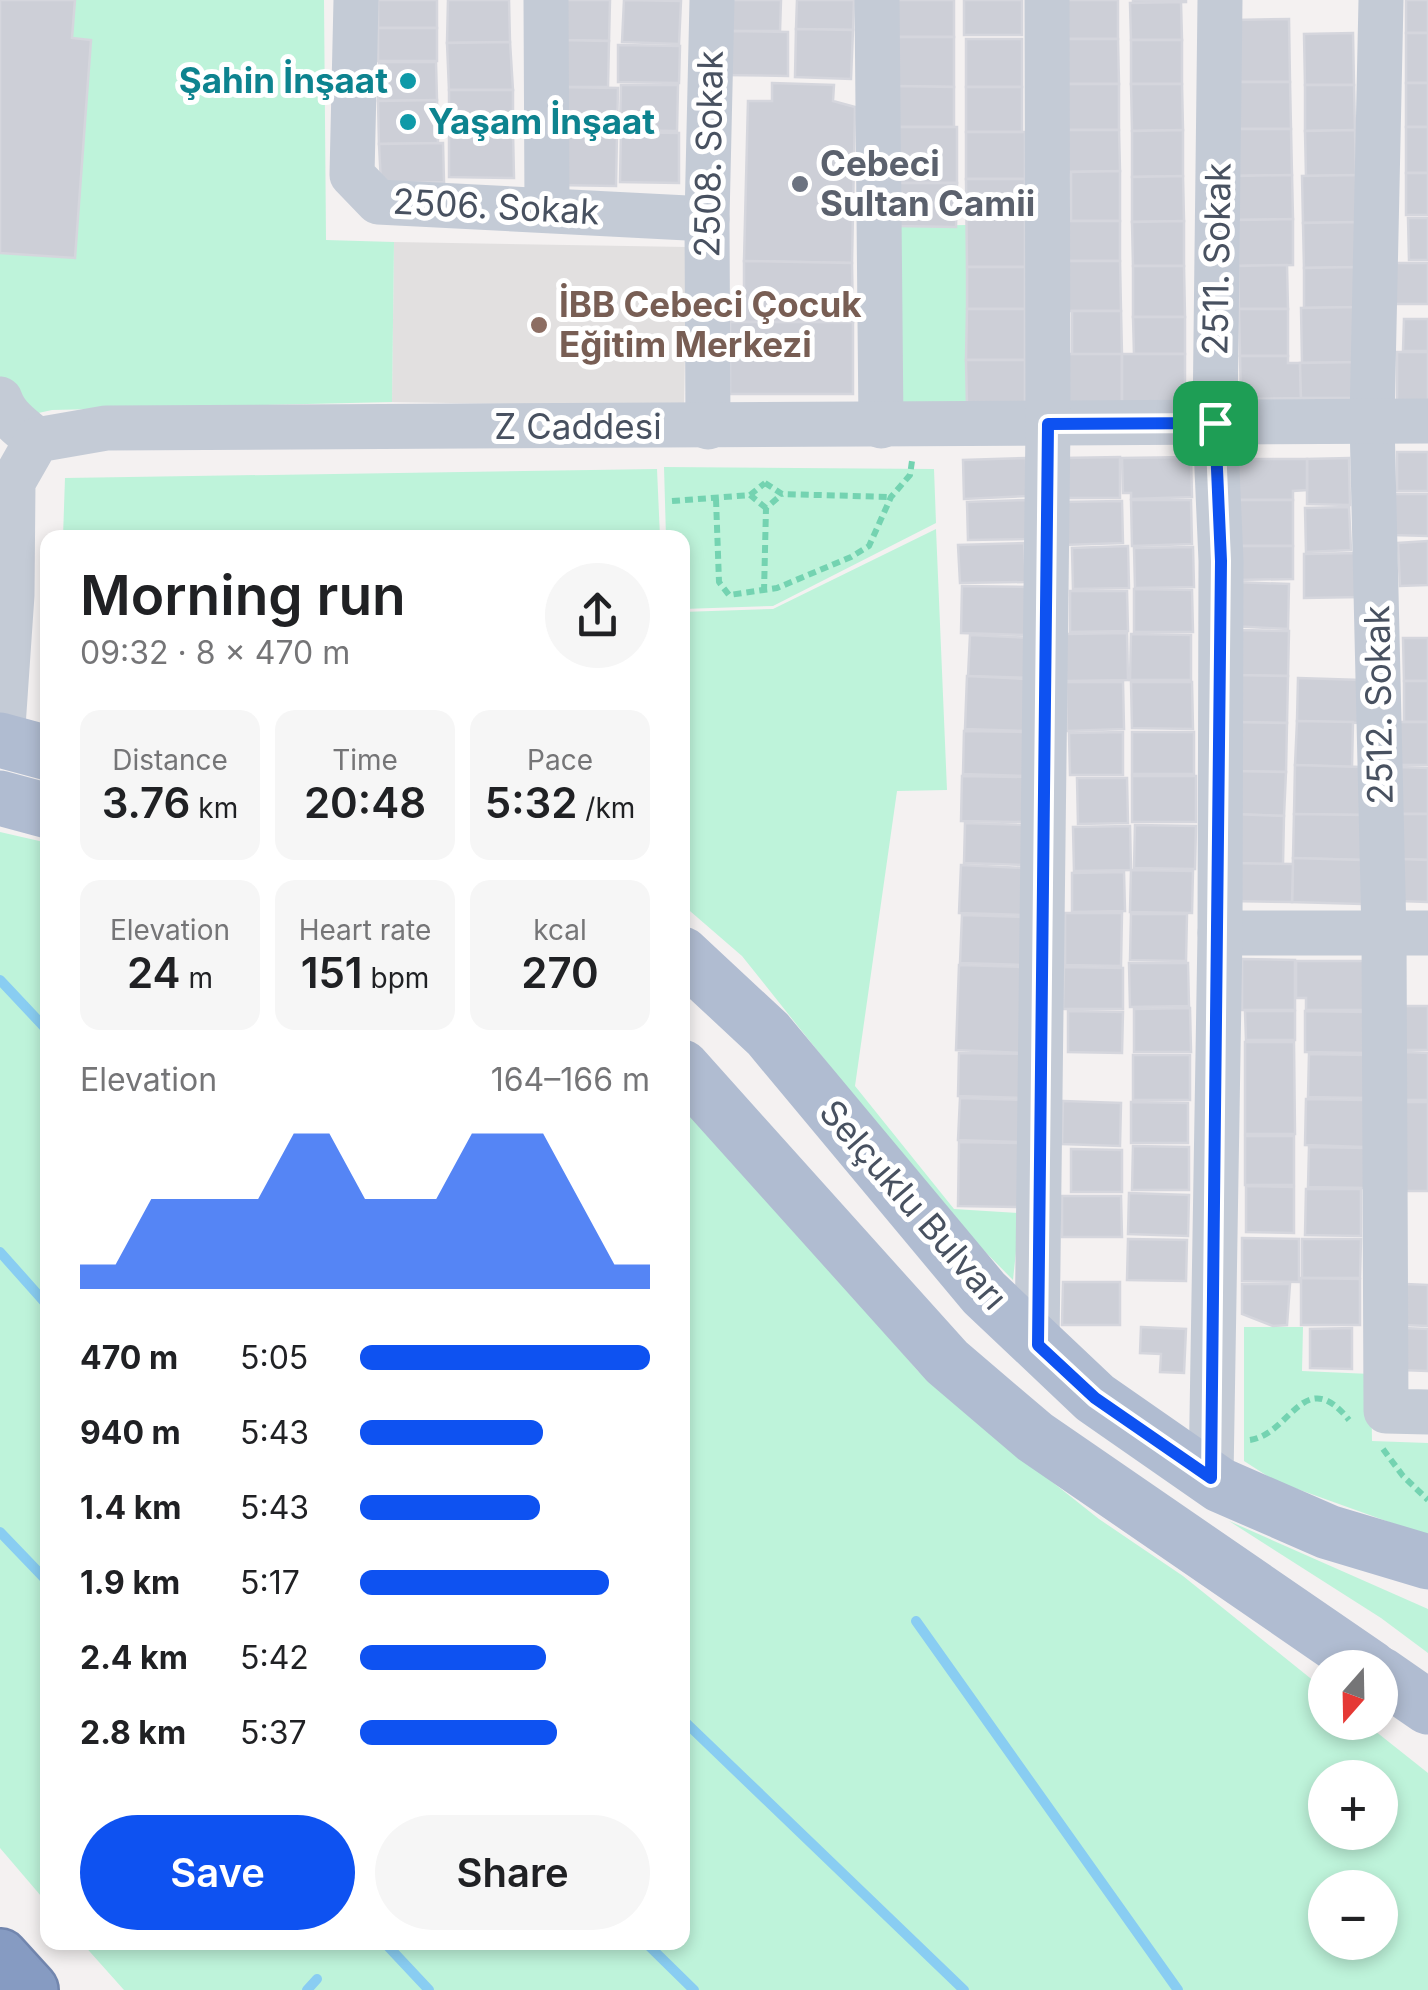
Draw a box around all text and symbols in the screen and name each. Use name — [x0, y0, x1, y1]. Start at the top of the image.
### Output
street label: 2508. Sokak — [685, 50, 731, 258]
place label: Şahin İnşaat — [179, 59, 388, 101]
marker: Şahin İnşaat — [397, 70, 419, 92]
place label: Yaşam İnşaat — [428, 100, 655, 142]
marker: Yaşam İnşaat — [397, 111, 419, 133]
place label: Cebeci Sultan Camii — [820, 142, 1035, 224]
street label: 2511. Sokak — [1193, 162, 1239, 356]
marker: Cebeci Sultan Camii — [789, 173, 811, 195]
street label: 2506. Sokak — [392, 180, 600, 232]
place label: İBB Cebeci Çocuk Eğitim Merkezi — [559, 283, 862, 365]
marker: İBB Cebeci Çocuk Eğitim Merkezi — [528, 314, 550, 336]
pin — [1173, 381, 1258, 466]
icon: arrive — [1188, 396, 1243, 451]
street label: Z Caddesi — [494, 405, 662, 447]
text: Morning run — [80, 562, 406, 628]
button: share — [545, 563, 650, 668]
street label: 2512. Sokak — [1355, 605, 1401, 805]
text: 09:32 · 8 × 470 m — [80, 633, 350, 672]
text: Distance — [112, 743, 228, 777]
text: Time — [332, 743, 398, 777]
text: Pace — [527, 743, 593, 777]
text: 3.76 — [102, 777, 190, 828]
text: 20:48 — [304, 777, 426, 828]
text: 5:32 — [485, 777, 577, 828]
text: km — [190, 791, 238, 825]
text: /km — [577, 791, 635, 825]
text: Elevation — [110, 913, 230, 947]
text: Heart rate — [299, 913, 431, 947]
text: kcal — [533, 913, 587, 947]
text: 24 — [127, 947, 181, 998]
text: 151 — [301, 947, 363, 998]
text: 270 — [521, 947, 599, 998]
text: m — [181, 961, 213, 995]
text: bpm — [363, 961, 429, 995]
text: Elevation — [80, 1060, 217, 1099]
text: 164–166 m — [491, 1060, 650, 1099]
street label: Selçuklu Bulvarı — [811, 1091, 1016, 1318]
text: 470 m — [80, 1338, 178, 1377]
text: 5:05 — [240, 1338, 308, 1377]
text: 940 m — [80, 1413, 181, 1452]
text: 5:43 — [240, 1413, 309, 1452]
text: 1.4 km — [80, 1488, 181, 1527]
text: 5:43 — [240, 1488, 309, 1527]
text: 1.9 km — [80, 1563, 180, 1602]
text: 5:17 — [240, 1563, 300, 1602]
text: 2.4 km — [80, 1638, 188, 1677]
text: 5:42 — [240, 1638, 309, 1677]
north arrow — [1308, 1650, 1398, 1740]
map controls — [1308, 1650, 1398, 1960]
text: 2.8 km — [80, 1713, 186, 1752]
text: 5:37 — [240, 1713, 307, 1752]
button: + — [1308, 1760, 1398, 1850]
button: Save — [80, 1815, 355, 1930]
button: Share — [375, 1815, 650, 1930]
button: − — [1308, 1870, 1398, 1960]

